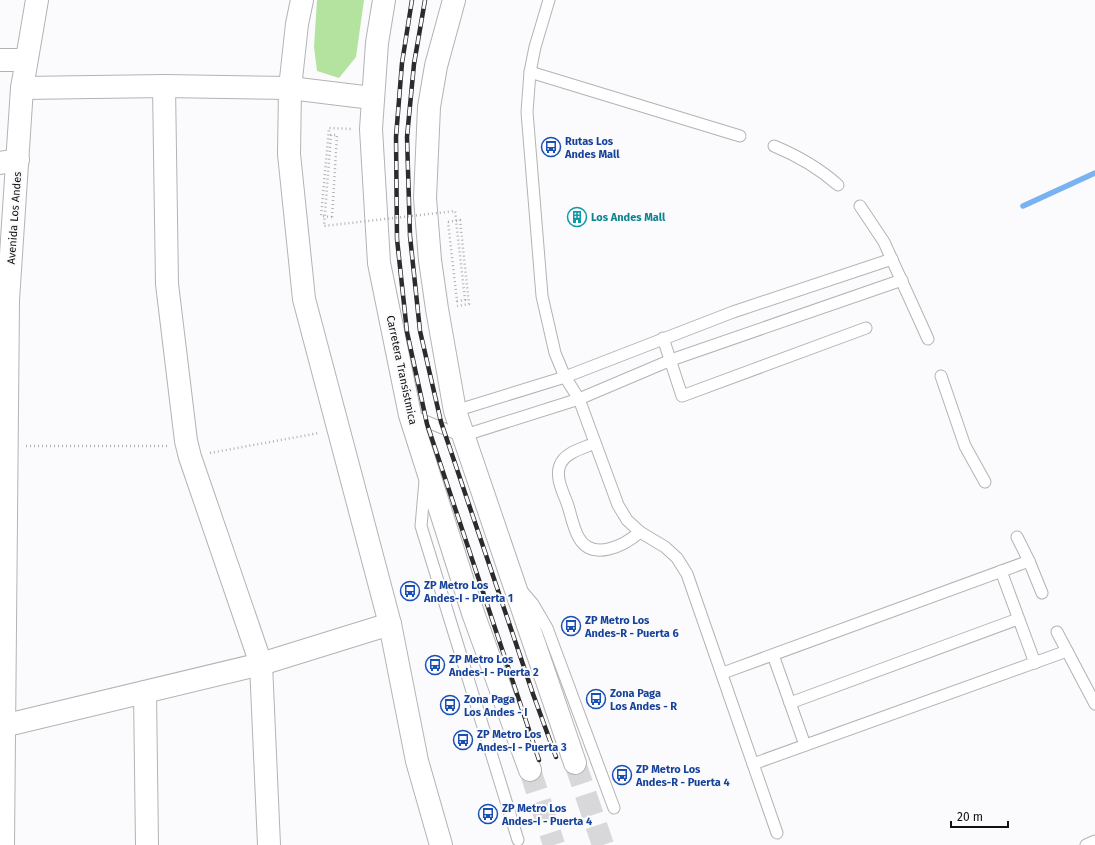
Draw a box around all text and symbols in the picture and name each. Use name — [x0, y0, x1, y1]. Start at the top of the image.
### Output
place label: Rutas Los Andes Mall — [564, 135, 620, 161]
bus stop icon: Rutas Los Andes Mall — [540, 136, 562, 158]
street label: Avenida Los Andes — [5, 171, 24, 265]
building icon: Los Andes Mall — [566, 206, 588, 228]
place label: Los Andes Mall — [591, 211, 666, 224]
street label: Carretera Transístmica — [384, 314, 419, 426]
place label: ZP Metro Los Andes-I - Puerta 1 — [423, 579, 513, 605]
bus stop icon: ZP Metro Los Andes-I - Puerta 1 — [399, 580, 421, 602]
place label: ZP Metro Los Andes-R - Puerta 6 — [584, 614, 679, 640]
bus stop icon: ZP Metro Los Andes-R - Puerta 6 — [560, 615, 582, 637]
place label: ZP Metro Los Andes-I - Puerta 2 — [448, 653, 539, 679]
bus stop icon: ZP Metro Los Andes-I - Puerta 2 — [424, 654, 446, 676]
place label: Zona Paga Los Andes - R — [610, 687, 677, 713]
bus stop icon: Zona Paga Los Andes - R — [585, 688, 607, 710]
place label: Zona Paga Los Andes - I — [464, 693, 527, 719]
bus stop icon: Zona Paga Los Andes - I — [439, 694, 461, 716]
place label: ZP Metro Los Andes-I - Puerta 3 — [476, 728, 567, 754]
bus stop icon: ZP Metro Los Andes-I - Puerta 3 — [452, 729, 474, 751]
place label: ZP Metro Los Andes-R - Puerta 4 — [635, 763, 730, 789]
bus stop icon: ZP Metro Los Andes-R - Puerta 4 — [611, 764, 633, 786]
place label: ZP Metro Los Andes-I - Puerta 4 — [501, 802, 592, 828]
bus stop icon: ZP Metro Los Andes-I - Puerta 4 — [477, 803, 499, 825]
scale bar — [951, 803, 1008, 829]
text: 20 m — [957, 810, 983, 824]

